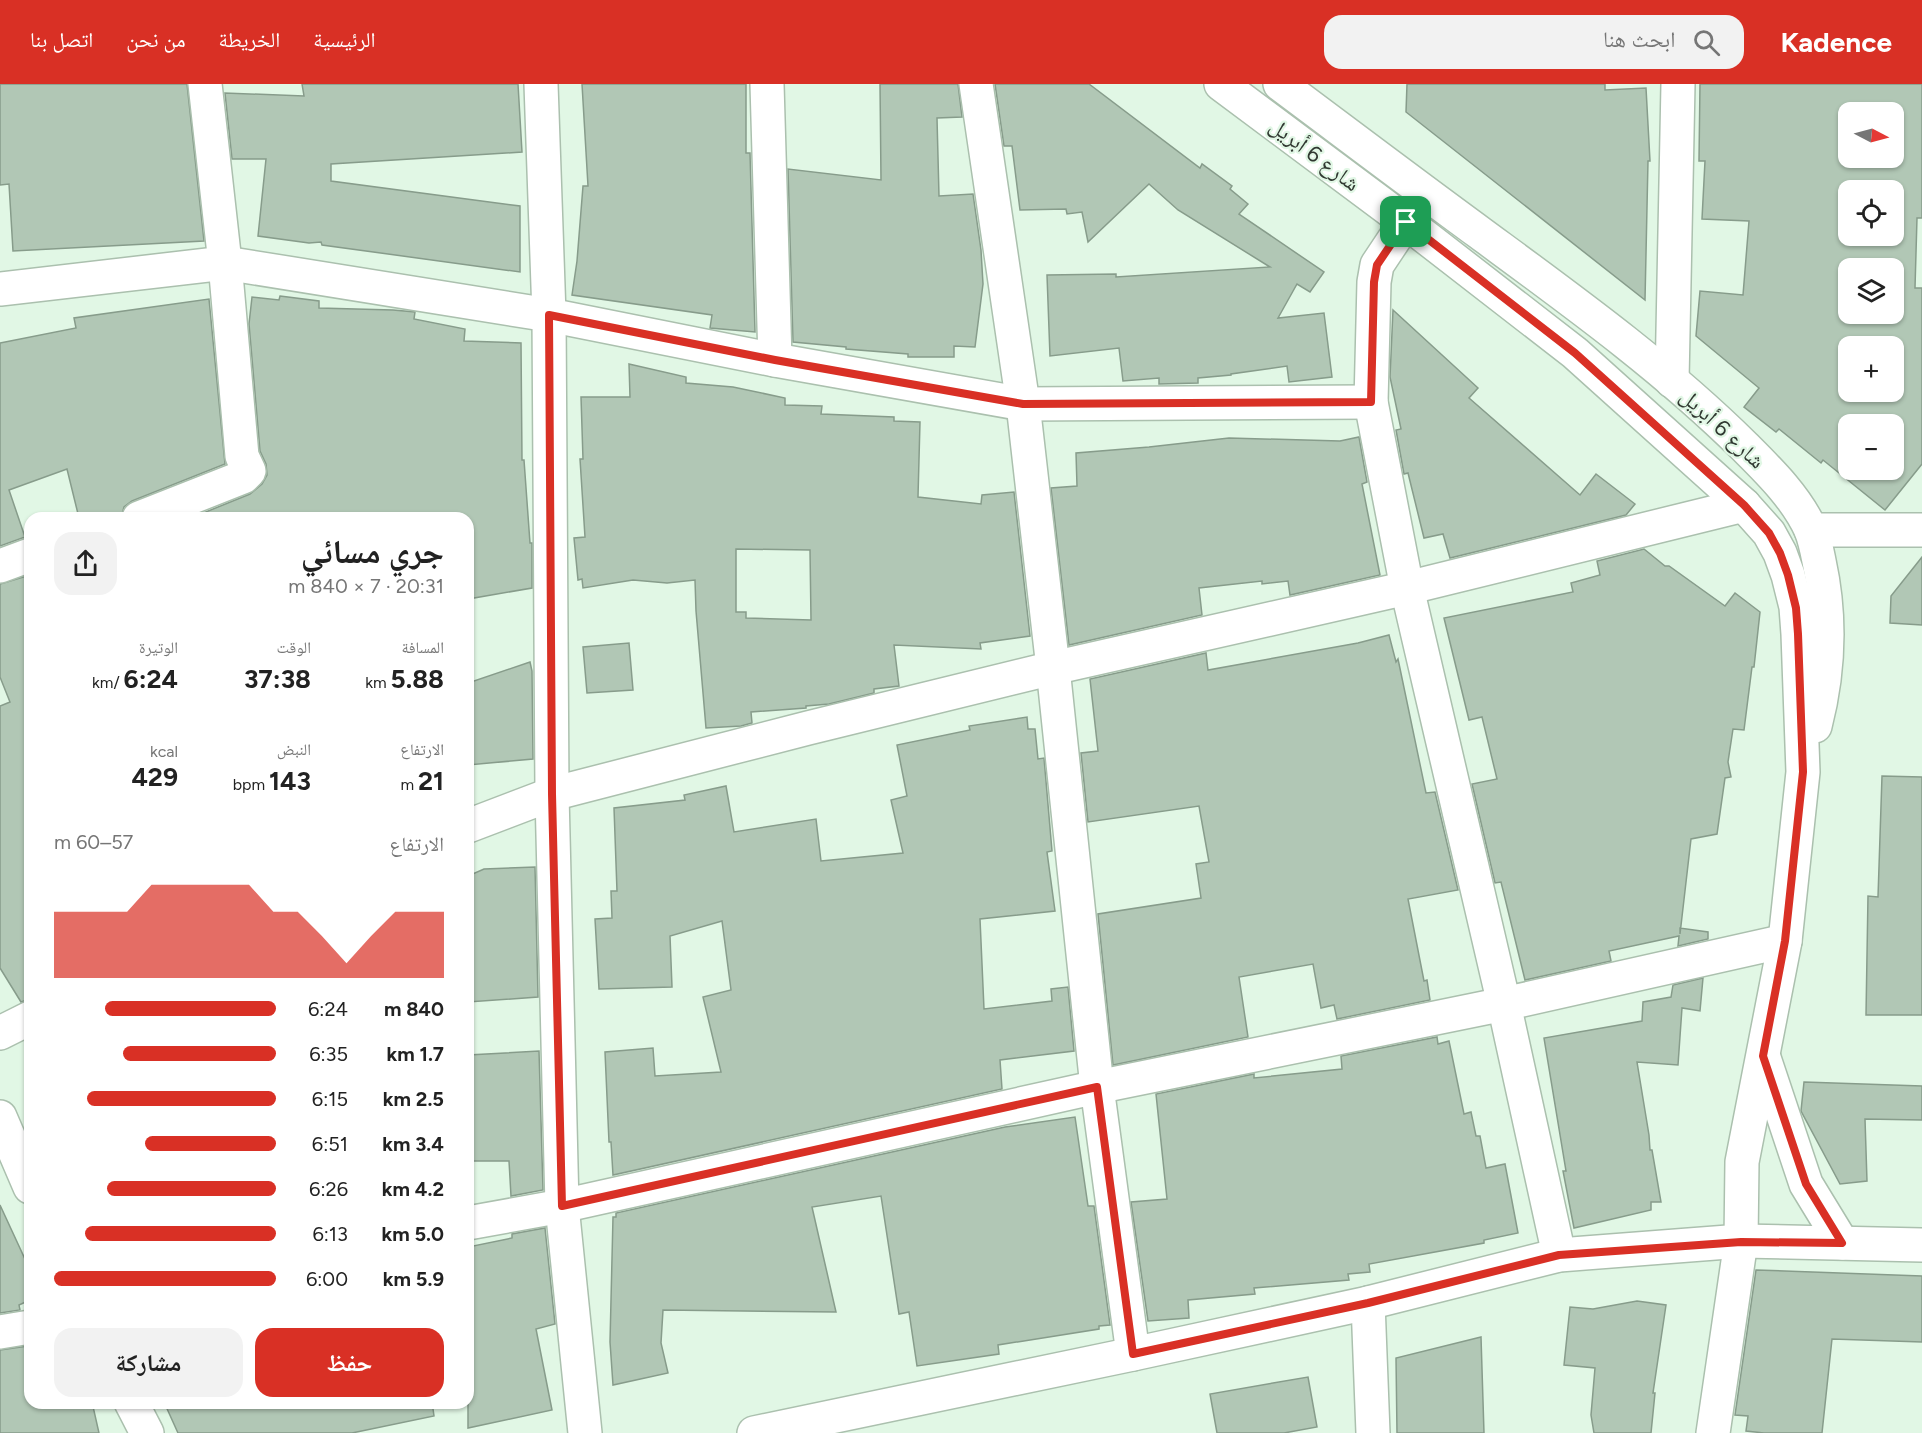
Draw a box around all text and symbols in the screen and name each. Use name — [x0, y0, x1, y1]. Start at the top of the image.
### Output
search box — [1324, 15, 1744, 69]
text: Kadence — [1780, 25, 1892, 59]
text: ابحث هنا — [1603, 26, 1675, 53]
icon: search — [1690, 26, 1723, 59]
text: اتصل بنا — [30, 27, 93, 52]
text: من نحن — [126, 27, 185, 52]
text: الخريطة — [218, 27, 280, 52]
text: الرئيسية — [313, 27, 376, 52]
north arrow — [1838, 102, 1904, 168]
map controls — [1838, 102, 1904, 480]
street label: شارع 6 أبريل — [1264, 112, 1365, 197]
button: locate — [1838, 180, 1904, 246]
pin — [1380, 196, 1431, 247]
icon: arrive — [1389, 205, 1422, 238]
button: layers — [1838, 258, 1904, 324]
button: + — [1838, 336, 1904, 402]
street label: شارع 6 أبريل — [1675, 382, 1771, 474]
button: − — [1838, 414, 1904, 480]
button: share — [54, 532, 117, 595]
text: جري مسائي — [301, 532, 444, 571]
text: 20:31 · 7 × 840 m — [288, 574, 444, 598]
text: الوتيرة — [139, 638, 178, 657]
text: الوقت — [277, 638, 311, 657]
text: المسافة — [402, 638, 444, 657]
text: 6:24 — [124, 663, 178, 695]
text: 37:38 — [244, 663, 311, 695]
text: 5.88 — [391, 663, 444, 695]
text: /km — [92, 673, 124, 692]
text: km — [365, 673, 391, 692]
text: النبض — [277, 740, 311, 759]
text: الارتفاع — [400, 740, 444, 759]
text: kcal — [150, 742, 178, 761]
text: 429 — [131, 761, 178, 793]
text: 143 — [269, 765, 311, 797]
text: 21 — [418, 765, 444, 797]
text: bpm — [233, 775, 269, 794]
text: m — [400, 775, 418, 794]
text: 57–60 m — [54, 830, 133, 854]
text: الارتفاع — [389, 832, 444, 856]
text: 6:24 — [308, 997, 348, 1021]
text: 840 m — [384, 997, 444, 1021]
text: 6:35 — [309, 1042, 348, 1066]
text: 1.7 km — [387, 1042, 444, 1066]
text: 6:15 — [312, 1087, 348, 1111]
text: 2.5 km — [383, 1087, 444, 1111]
text: 6:51 — [312, 1132, 348, 1156]
text: 3.4 km — [382, 1132, 444, 1156]
text: 6:26 — [309, 1177, 348, 1201]
text: 4.2 km — [382, 1177, 444, 1201]
text: 6:13 — [312, 1222, 348, 1246]
text: 5.0 km — [381, 1222, 444, 1246]
text: 6:00 — [306, 1267, 348, 1291]
text: 5.9 km — [383, 1267, 444, 1291]
button: مشاركة — [54, 1328, 243, 1397]
button: حفظ — [255, 1328, 444, 1397]

